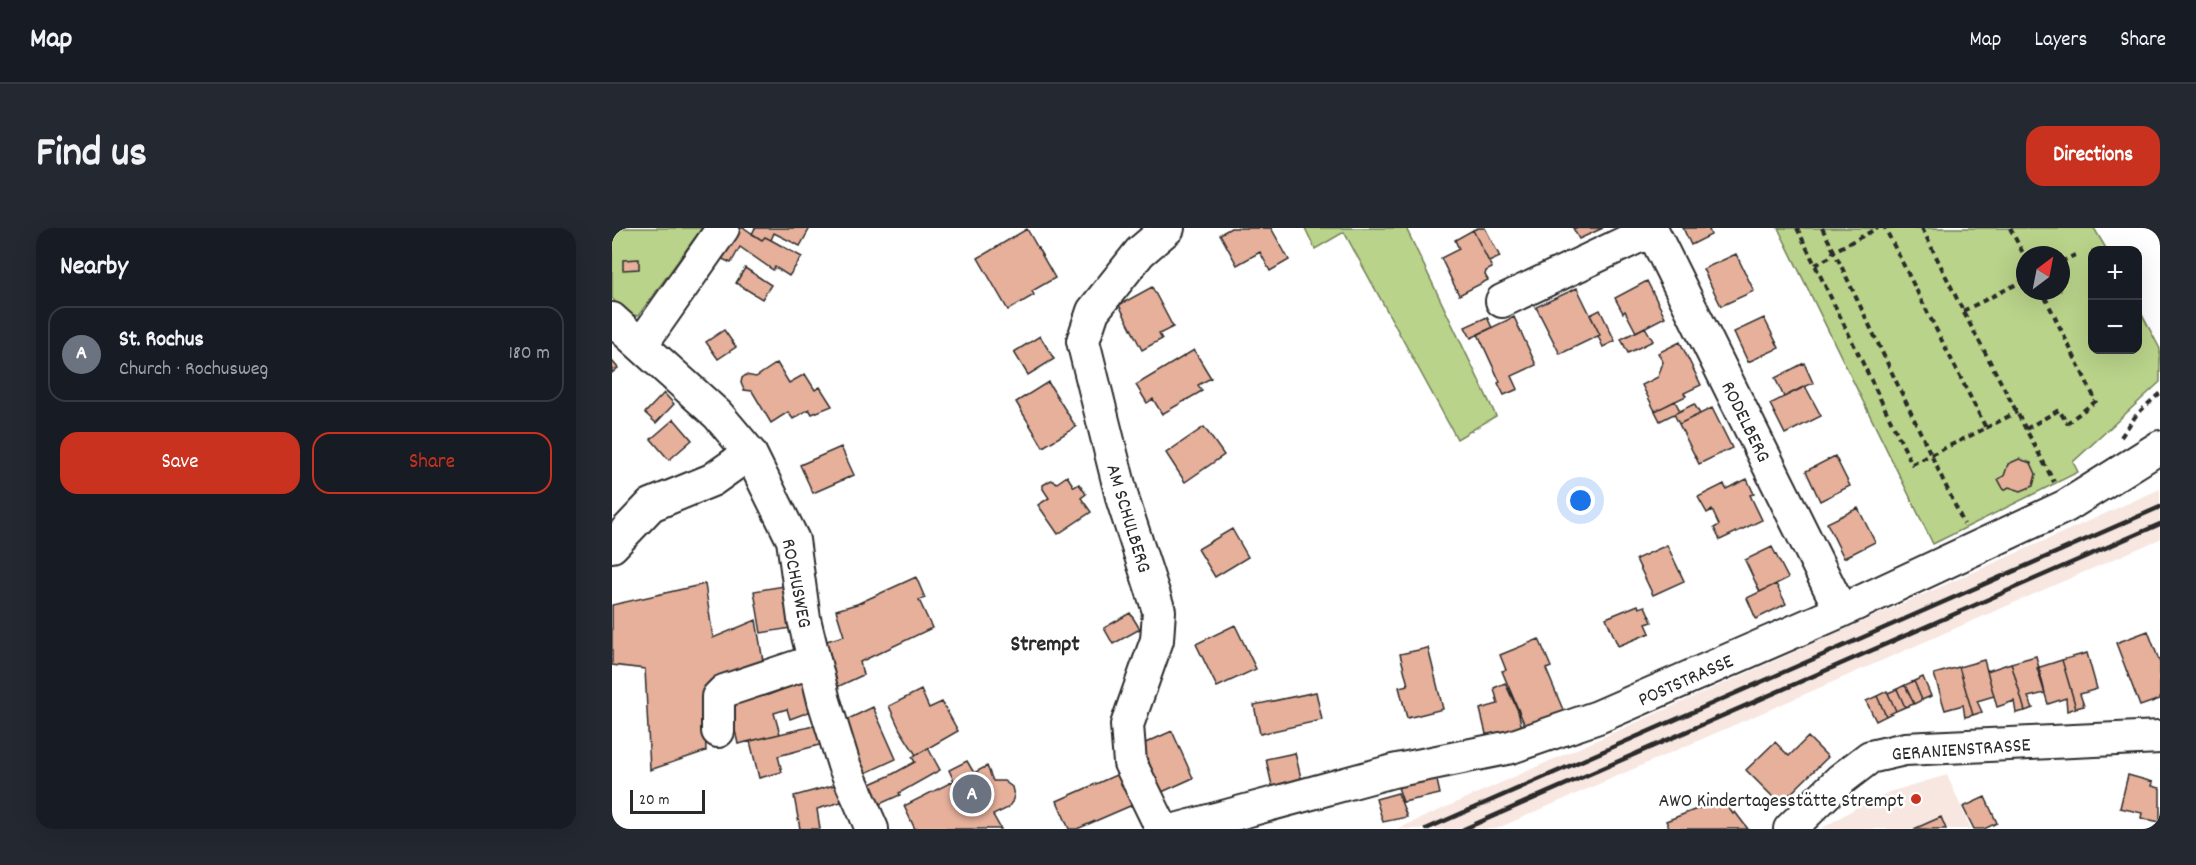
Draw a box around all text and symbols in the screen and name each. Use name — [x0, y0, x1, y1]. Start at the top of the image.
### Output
text: Map — [30, 21, 72, 61]
text: Map — [1970, 26, 2001, 56]
text: Layers — [2034, 26, 2087, 56]
text: Share — [2120, 26, 2166, 56]
text: Find us — [36, 126, 147, 186]
button: Directions — [2026, 126, 2160, 186]
north arrow — [2016, 246, 2070, 300]
map controls — [2088, 246, 2142, 354]
button: + — [2088, 246, 2142, 300]
text: Nearby — [60, 249, 128, 286]
button: − — [2088, 300, 2142, 354]
text: St. Rochus — [119, 325, 204, 356]
text: A — [76, 340, 87, 368]
text: 180 m — [508, 340, 550, 368]
text: Church · Rochusweg — [119, 356, 268, 384]
street label: RODELBERG — [1713, 377, 1776, 468]
button: Save — [60, 432, 300, 494]
button: Share — [312, 432, 552, 494]
street label: AM SCHULBERG — [1097, 461, 1157, 577]
your location — [1566, 486, 1595, 515]
street label: ROCHUSWEG — [773, 536, 817, 631]
district label: Strempt — [1010, 630, 1080, 661]
street label: POSTSTRASSE — [1634, 648, 1738, 715]
street label: GERANIENSTRASSE — [1891, 732, 2032, 770]
pin: A — [952, 772, 992, 816]
scale bar — [630, 787, 705, 814]
place label: AWO Kindertagesstätte Strempt — [1658, 788, 1904, 816]
text: 20 m — [639, 789, 669, 812]
marker: AWO Kindertagesstätte Strempt — [1909, 792, 1923, 806]

